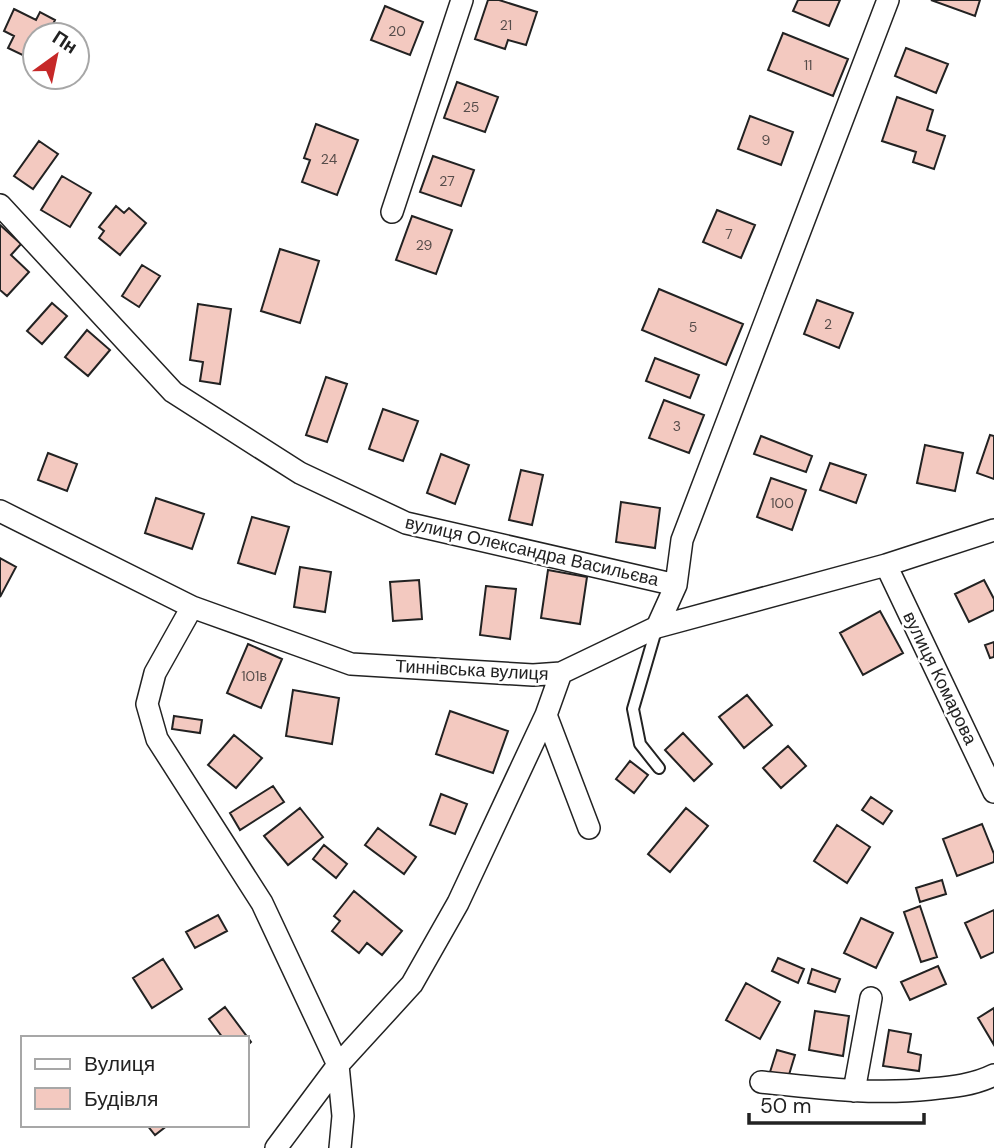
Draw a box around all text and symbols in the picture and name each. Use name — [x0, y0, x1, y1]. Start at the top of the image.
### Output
house number: 21 — [500, 16, 512, 34]
north arrow — [21, 21, 91, 91]
house number: 20 — [388, 22, 406, 40]
text: Пн — [48, 25, 82, 59]
house number: 11 — [804, 56, 812, 74]
house number: 25 — [463, 98, 479, 116]
house number: 9 — [762, 131, 771, 149]
house number: 24 — [321, 150, 338, 168]
house number: 27 — [439, 172, 455, 190]
house number: 7 — [725, 225, 733, 243]
house number: 29 — [416, 236, 433, 254]
house number: 2 — [824, 315, 832, 333]
house number: 5 — [689, 318, 697, 336]
house number: 3 — [673, 417, 681, 435]
house number: 100 — [770, 494, 794, 512]
street label: вулиця Олександра Васильєва — [403, 510, 662, 592]
street label: вулиця Комарова — [897, 607, 983, 750]
street label: Тиннівська вулиця — [395, 654, 549, 686]
house number: 101в — [241, 667, 267, 685]
legend — [21, 1036, 248, 1127]
text: Вулиця — [84, 1050, 155, 1078]
scale bar — [749, 1082, 924, 1126]
text: Будівля — [84, 1085, 158, 1113]
text: 50 m — [760, 1092, 811, 1120]

